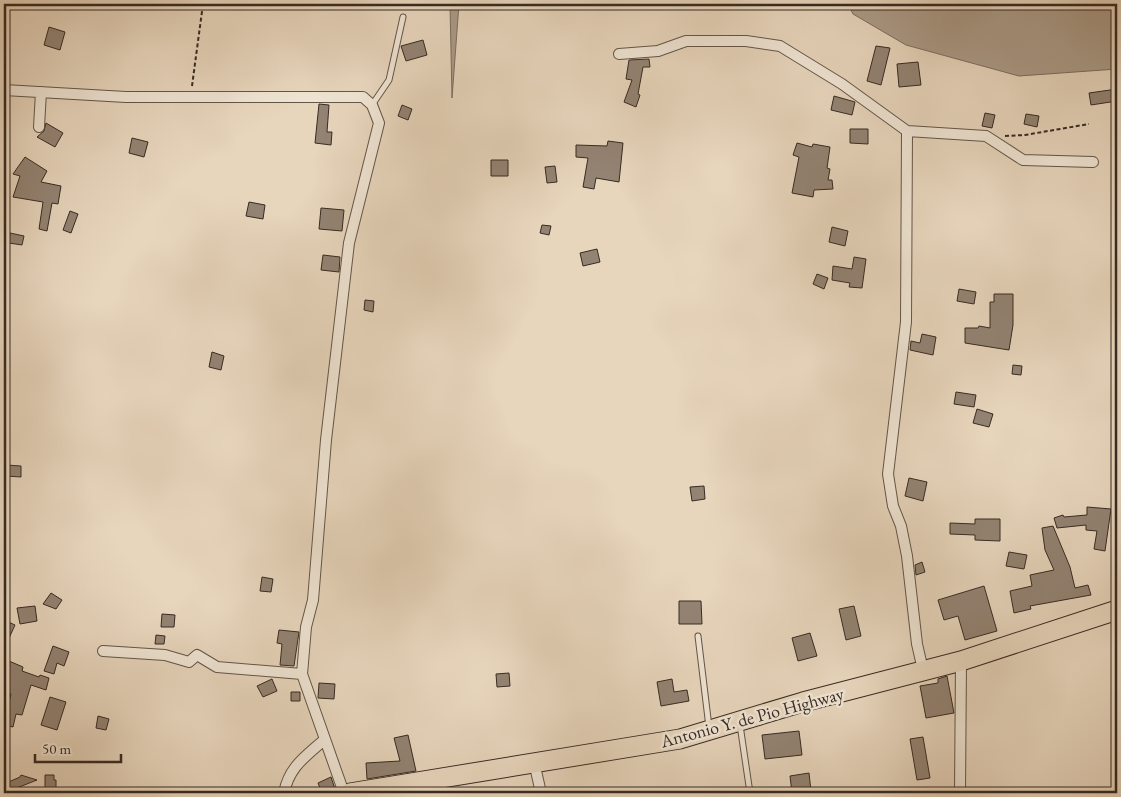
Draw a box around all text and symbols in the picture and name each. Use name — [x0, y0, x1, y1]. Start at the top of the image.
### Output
street label: Antonio Y. de Pio Highway — [657, 681, 846, 753]
scale bar — [35, 732, 121, 764]
text: 50 m — [42, 739, 71, 758]

